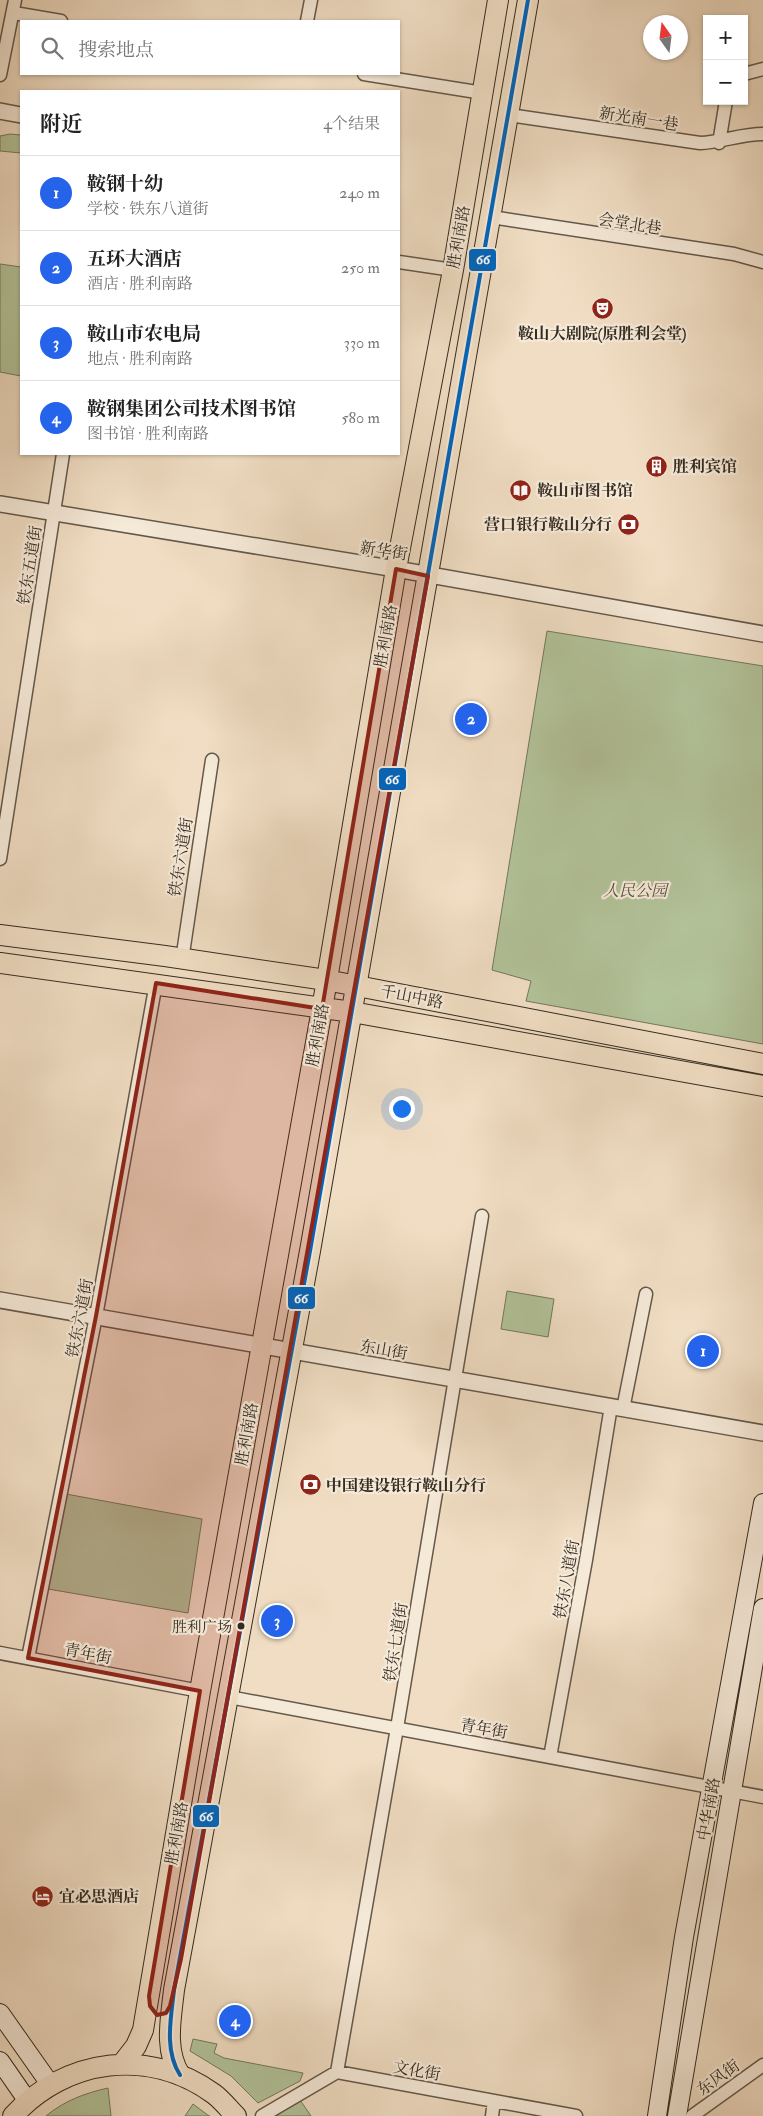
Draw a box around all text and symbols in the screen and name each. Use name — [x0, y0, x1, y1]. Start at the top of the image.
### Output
north arrow — [643, 15, 688, 60]
map controls — [703, 15, 748, 105]
button: + — [703, 15, 748, 60]
search box — [20, 20, 400, 75]
icon: search — [38, 34, 66, 62]
text: 搜索地点 — [78, 38, 154, 62]
button: − — [703, 60, 748, 105]
street label: 新光南一巷 — [598, 103, 680, 135]
text: 附近 — [40, 111, 82, 138]
text: 4个结果 — [323, 114, 380, 134]
text: 鞍钢十幼 — [87, 172, 163, 196]
text: 1 — [53, 183, 59, 203]
text: 240 m — [339, 183, 380, 203]
text: 学校 · 铁东八道街 — [87, 199, 209, 219]
street label: 胜利南路 — [444, 204, 474, 270]
street label: 会堂北巷 — [597, 209, 663, 239]
text: 五环大酒店 — [87, 247, 182, 271]
line badge: 66 — [468, 248, 497, 272]
text: 66 — [476, 251, 491, 268]
text: 2 — [52, 258, 60, 278]
text: 250 m — [341, 258, 380, 278]
text: 酒店 · 胜利南路 — [87, 274, 193, 294]
theatre icon: 鞍山大剧院(原胜利会堂) — [590, 297, 614, 321]
text: 鞍山市农电局 — [87, 322, 201, 346]
place label: 鞍山大剧院(原胜利会堂) — [518, 324, 686, 344]
text: 3 — [53, 333, 59, 353]
text: 330 m — [344, 333, 380, 353]
text: 地点 · 胜利南路 — [87, 349, 193, 369]
text: 鞍钢集团公司技术图书馆 — [87, 397, 296, 421]
text: 4 — [52, 408, 60, 428]
text: 580 m — [341, 408, 380, 428]
text: 图书馆 · 胜利南路 — [87, 424, 209, 444]
building icon: 胜利宾馆 — [645, 454, 669, 478]
place label: 胜利宾馆 — [673, 457, 737, 477]
library icon: 鞍山市图书馆 — [509, 478, 533, 502]
place label: 鞍山市图书馆 — [537, 481, 633, 501]
bank icon: 营口银行鞍山分行 — [616, 512, 640, 536]
place label: 营口银行鞍山分行 — [484, 515, 612, 535]
street label: 铁东五道街 — [14, 524, 46, 606]
street label: 新华街 — [359, 537, 409, 565]
street label: 胜利南路 — [371, 603, 401, 669]
pin: 2 — [455, 700, 487, 738]
line badge: 66 — [378, 767, 407, 791]
text: 66 — [385, 771, 400, 788]
street label: 铁东六道街 — [165, 816, 197, 898]
park label: 人民公园 — [603, 881, 670, 901]
street label: 千山中路 — [378, 981, 445, 1013]
street label: 胜利南路 — [303, 1002, 333, 1068]
your location — [389, 1096, 415, 1122]
street label: 铁东六道街 — [63, 1277, 97, 1359]
line badge: 66 — [287, 1286, 316, 1310]
text: 66 — [294, 1290, 309, 1307]
pin: 1 — [687, 1332, 719, 1370]
street label: 东山街 — [358, 1336, 409, 1364]
street label: 胜利南路 — [232, 1401, 262, 1467]
bank icon: 中国建设银行鞍山分行 — [298, 1473, 322, 1497]
place label: 中国建设银行鞍山分行 — [326, 1476, 486, 1496]
street label: 铁东八道街 — [550, 1538, 584, 1620]
street label: 铁东七道街 — [380, 1601, 412, 1683]
pin: 3 — [261, 1602, 293, 1640]
place label: 胜利广场 — [172, 1618, 232, 1637]
marker: 胜利广场 — [236, 1621, 246, 1631]
street label: 青年街 — [62, 1640, 113, 1668]
street label: 青年街 — [458, 1715, 509, 1743]
street label: 中华南路 — [694, 1776, 724, 1842]
street label: 胜利南路 — [162, 1800, 192, 1866]
line badge: 66 — [192, 1804, 220, 1828]
text: 66 — [199, 1808, 214, 1825]
hotel icon: 宜必思酒店 — [31, 1884, 55, 1908]
place label: 宜必思酒店 — [59, 1887, 139, 1907]
pin: 4 — [219, 2002, 251, 2040]
street label: 东风街 — [693, 2056, 744, 2100]
street label: 文化街 — [391, 2057, 442, 2085]

